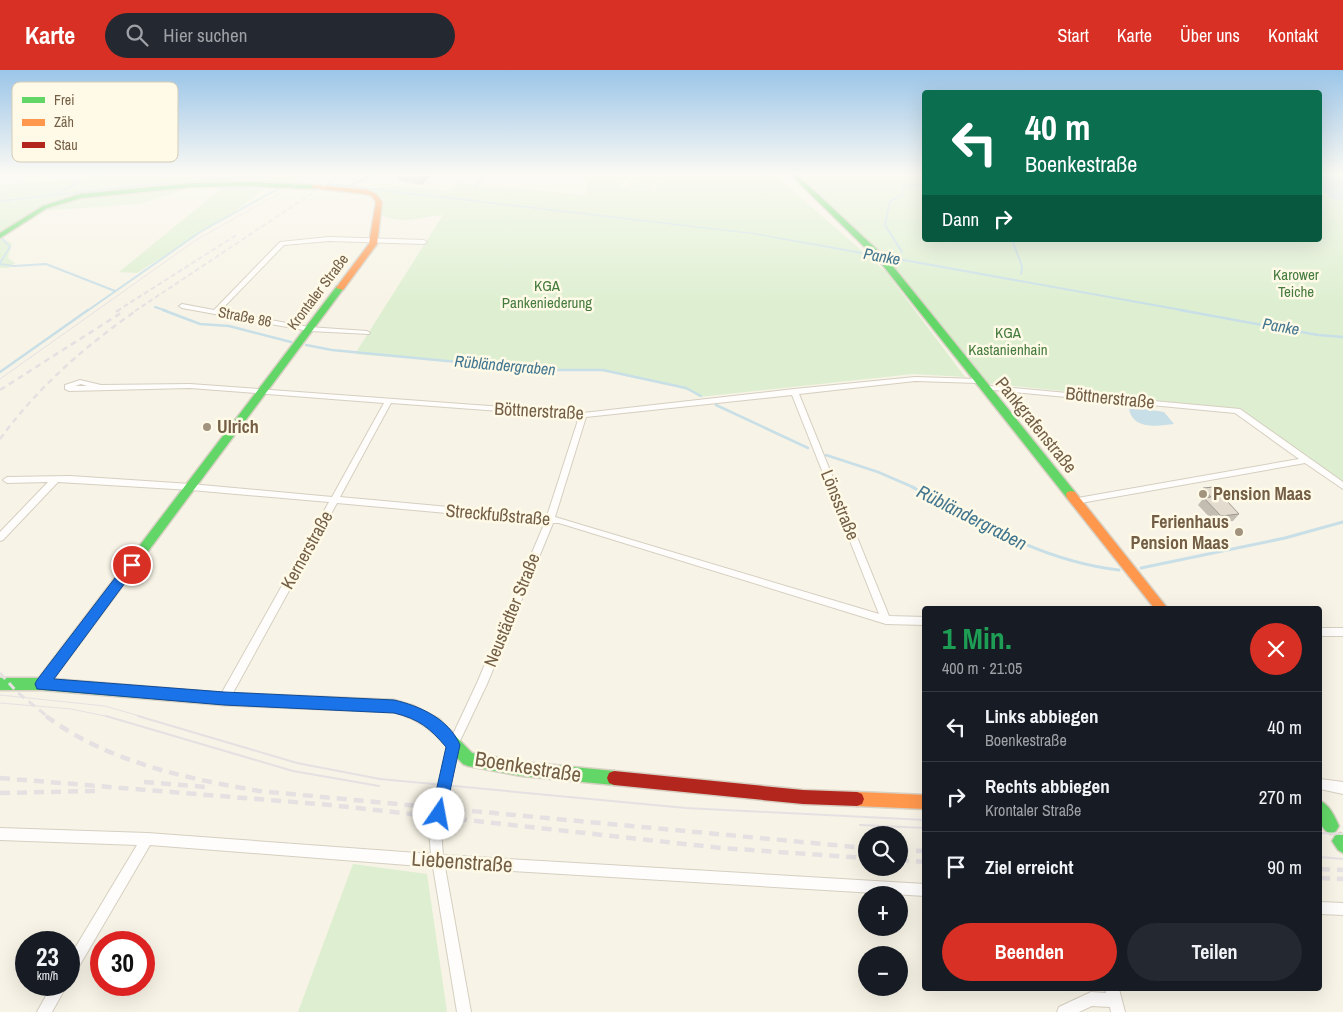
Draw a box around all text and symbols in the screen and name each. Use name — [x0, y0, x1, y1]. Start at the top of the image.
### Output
search box — [105, 13, 455, 58]
text: Karte — [25, 19, 75, 51]
icon: search — [123, 21, 151, 49]
text: Hier suchen — [163, 22, 247, 48]
text: Start — [1058, 23, 1089, 48]
text: Karte — [1117, 23, 1152, 48]
text: Über uns — [1180, 23, 1240, 48]
text: Kontakt — [1268, 23, 1318, 48]
legend — [12, 82, 178, 162]
text: Frei — [54, 91, 74, 109]
text: 40 m — [1025, 104, 1090, 151]
icon: left — [942, 110, 1007, 175]
text: Zäh — [54, 113, 74, 131]
text: Stau — [54, 136, 78, 154]
text: Boenkestraße — [1025, 149, 1137, 179]
icon: right — [989, 205, 1017, 233]
text: Dann — [942, 206, 979, 232]
water label: Panke — [862, 242, 902, 270]
street label: Krontaler Straße — [282, 249, 353, 334]
park label: Karower Teiche — [1273, 264, 1319, 302]
park label: KGA Pankeniederung — [502, 275, 592, 313]
street label: Straße 86 — [217, 301, 274, 332]
water label: Panke — [1261, 312, 1301, 340]
park label: KGA Kastanienhain — [968, 322, 1048, 360]
water label: Rübländergraben — [454, 350, 556, 380]
street label: Pankgrafenstraße — [990, 371, 1083, 478]
street label: Böttnerstraße — [1064, 380, 1156, 415]
street label: Böttnerstraße — [494, 396, 584, 425]
place label: Ulrich — [217, 414, 259, 439]
marker: Ulrich — [201, 421, 213, 433]
street label: Lönsstraße — [815, 466, 866, 544]
water label: Rübländergraben — [912, 478, 1032, 556]
place label: Pension Maas — [1213, 481, 1311, 506]
marker: Pension Maas — [1197, 488, 1209, 500]
street label: Streckfußstraße — [445, 497, 551, 532]
street label: Kernerstraße — [275, 506, 338, 593]
place label: Ferienhaus Pension Maas — [1131, 509, 1229, 555]
marker: Ferienhaus Pension Maas — [1233, 526, 1245, 538]
pin — [111, 544, 153, 586]
street label: Neustädter Straße — [477, 549, 546, 670]
icon: arrive — [118, 551, 146, 579]
text: 1 Min. — [942, 618, 1012, 658]
button: close — [1250, 623, 1302, 675]
text: 400 m · 21:05 — [942, 657, 1022, 679]
text: Links abbiegen — [985, 703, 1098, 729]
icon: left — [942, 713, 970, 741]
text: 40 m — [1267, 714, 1302, 740]
text: Boenkestraße — [985, 729, 1067, 751]
street label: Boenkestraße — [473, 744, 583, 789]
text: Rechts abbiegen — [985, 773, 1110, 799]
icon: right — [942, 783, 970, 811]
text: 270 m — [1259, 784, 1302, 810]
position arrow — [412, 787, 464, 839]
text: Krontaler Straße — [985, 799, 1081, 821]
map controls — [858, 826, 908, 996]
button: search — [858, 826, 908, 876]
street label: Liebenstraße — [410, 843, 514, 880]
icon: arrive — [942, 853, 970, 881]
text: Ziel erreicht — [985, 854, 1073, 880]
text: 90 m — [1267, 854, 1302, 880]
button: + — [858, 886, 908, 936]
button: Beenden — [942, 923, 1117, 981]
button: Teilen — [1127, 923, 1302, 981]
speed limit sign: 30 — [90, 931, 155, 996]
text: 23 — [36, 940, 59, 974]
button: − — [858, 946, 908, 996]
text: km/h — [37, 968, 58, 984]

